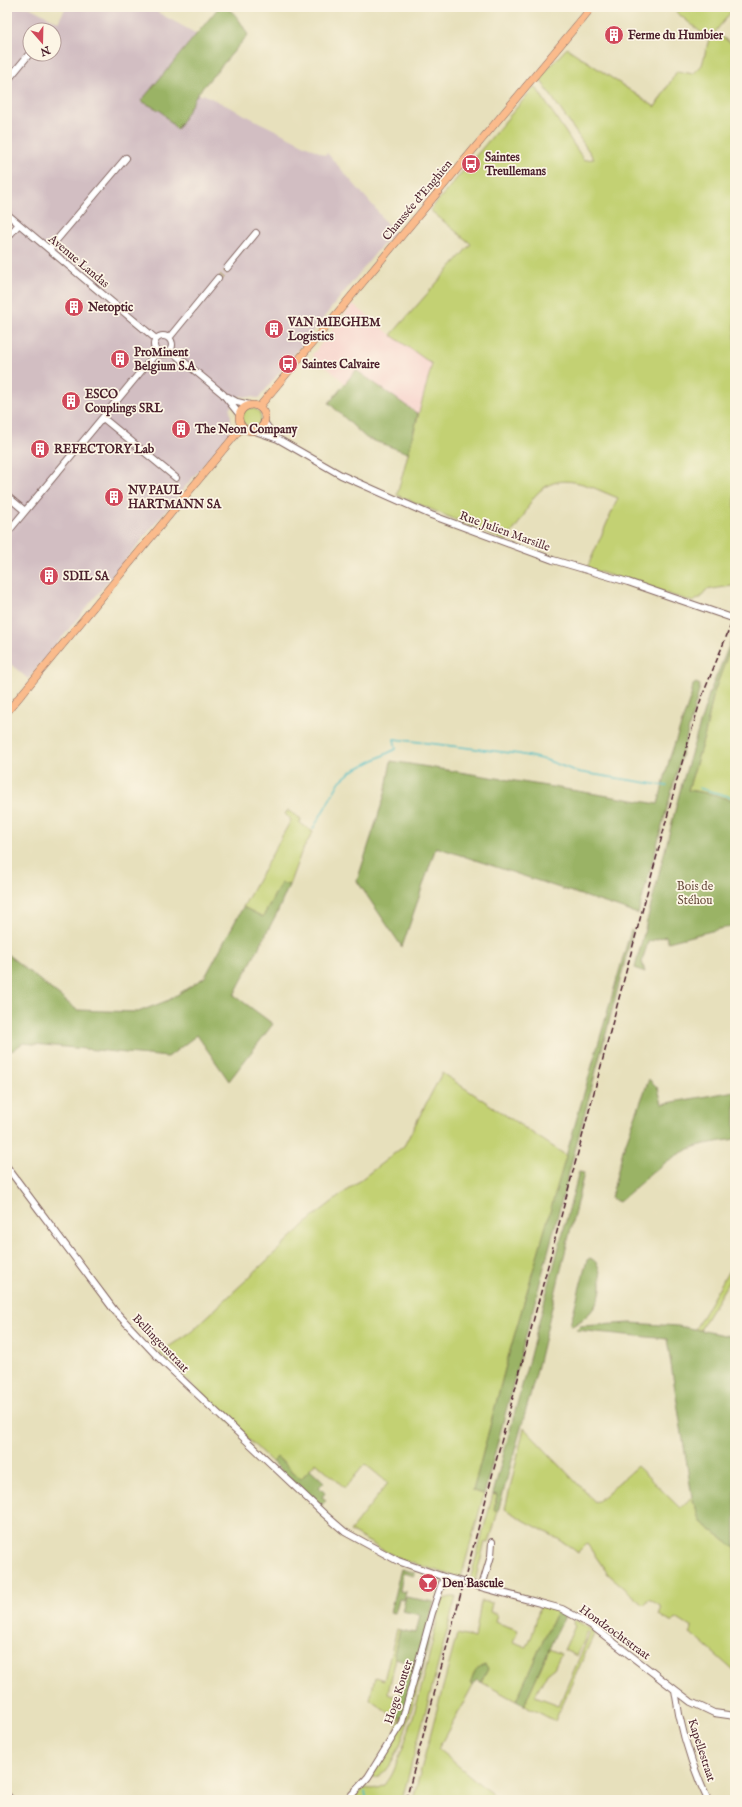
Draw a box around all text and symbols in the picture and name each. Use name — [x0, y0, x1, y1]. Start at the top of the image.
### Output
north arrow — [22, 22, 62, 62]
building icon: Ferme du Humbier — [603, 24, 625, 46]
place label: Ferme du Humbier — [628, 28, 724, 43]
text: N — [38, 42, 53, 59]
place label: Saintes Treullemans — [484, 150, 547, 179]
bus stop icon: Saintes Treullemans — [460, 153, 482, 175]
street label: Chaussée d'Enghien — [379, 156, 456, 244]
street label: Avenue Landas — [44, 231, 112, 291]
building icon: Netoptic — [63, 296, 85, 318]
place label: Netoptic — [87, 300, 134, 316]
place label: VAN MIEGHEM Logistics — [287, 315, 381, 345]
building icon: VAN MIEGHEM Logistics — [263, 318, 285, 340]
place label: ProMinent Belgium S.A — [134, 345, 196, 375]
building icon: ProMinent Belgium S.A — [109, 348, 131, 370]
bus stop icon: Saintes Calvaire — [277, 353, 299, 375]
place label: Saintes Calvaire — [302, 357, 380, 372]
place label: ESCO Couplings SRL — [85, 387, 163, 417]
building icon: ESCO Couplings SRL — [60, 390, 82, 412]
building icon: The Neon Company — [170, 418, 192, 440]
place label: The Neon Company — [194, 422, 299, 438]
building icon: REFECTORY Lab — [29, 438, 51, 460]
place label: REFECTORY Lab — [54, 442, 155, 457]
place label: NV PAUL HARTMANN SA — [127, 483, 222, 512]
building icon: NV PAUL HARTMANN SA — [103, 486, 125, 508]
street label: Rue Julien Marsille — [457, 508, 553, 556]
building icon: SDIL SA — [38, 565, 60, 587]
place label: SDIL SA — [63, 569, 110, 584]
park label: Bois de Stéhou — [677, 879, 714, 908]
street label: Bellingenstraat — [129, 1311, 192, 1376]
bar icon: Den Bascule — [417, 1572, 439, 1594]
place label: Den Bascule — [442, 1576, 504, 1591]
street label: Hondzochtstraat — [576, 1602, 653, 1663]
street label: Hoge Kouter — [381, 1658, 416, 1726]
street label: Kapellestraat — [683, 1717, 719, 1784]

